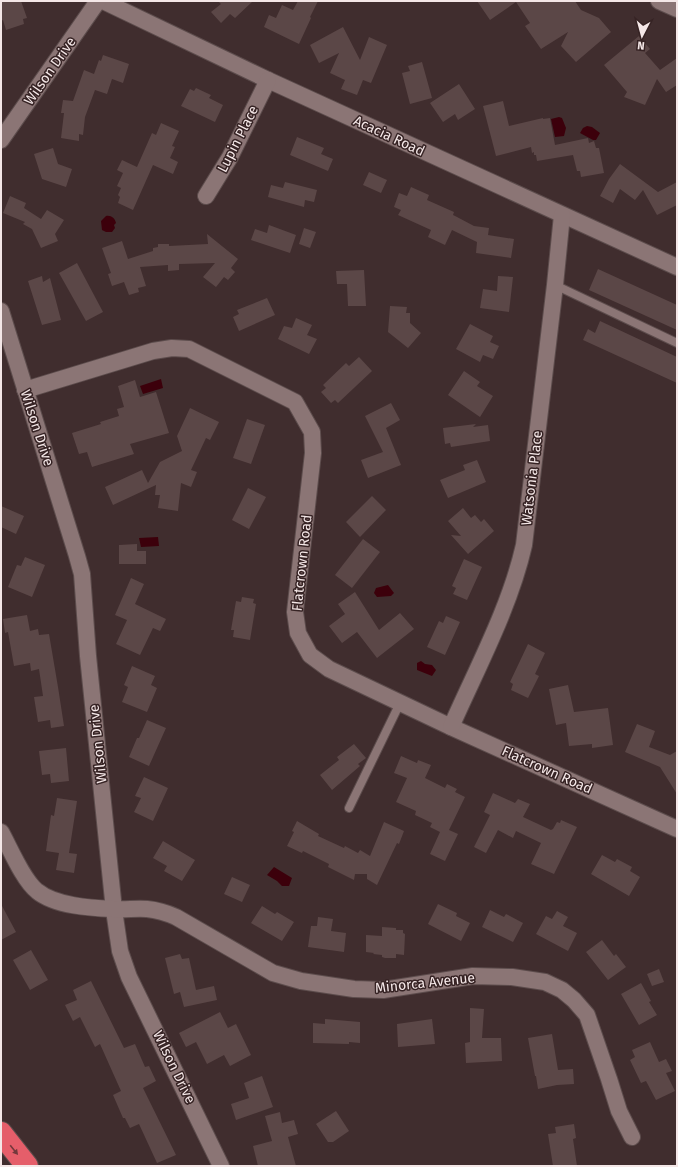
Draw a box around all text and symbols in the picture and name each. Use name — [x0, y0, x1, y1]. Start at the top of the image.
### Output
north arrow — [622, 16, 662, 56]
street label: Wilson Drive — [20, 34, 80, 108]
text: N — [637, 39, 645, 52]
street label: Lupin Place — [214, 103, 262, 175]
street label: Acacia Road — [351, 112, 427, 160]
street label: Wilson Drive — [17, 388, 57, 468]
street label: Watsonia Place — [518, 429, 546, 527]
street label: Flatcrown Road — [288, 514, 316, 612]
street label: Wilson Drive — [85, 704, 111, 784]
street label: Flatcrown Road — [499, 742, 595, 798]
street label: Minorca Avenue — [374, 969, 476, 997]
street label: Wilson Drive — [149, 1028, 199, 1106]
one-way arrow — [10, 1144, 18, 1155]

